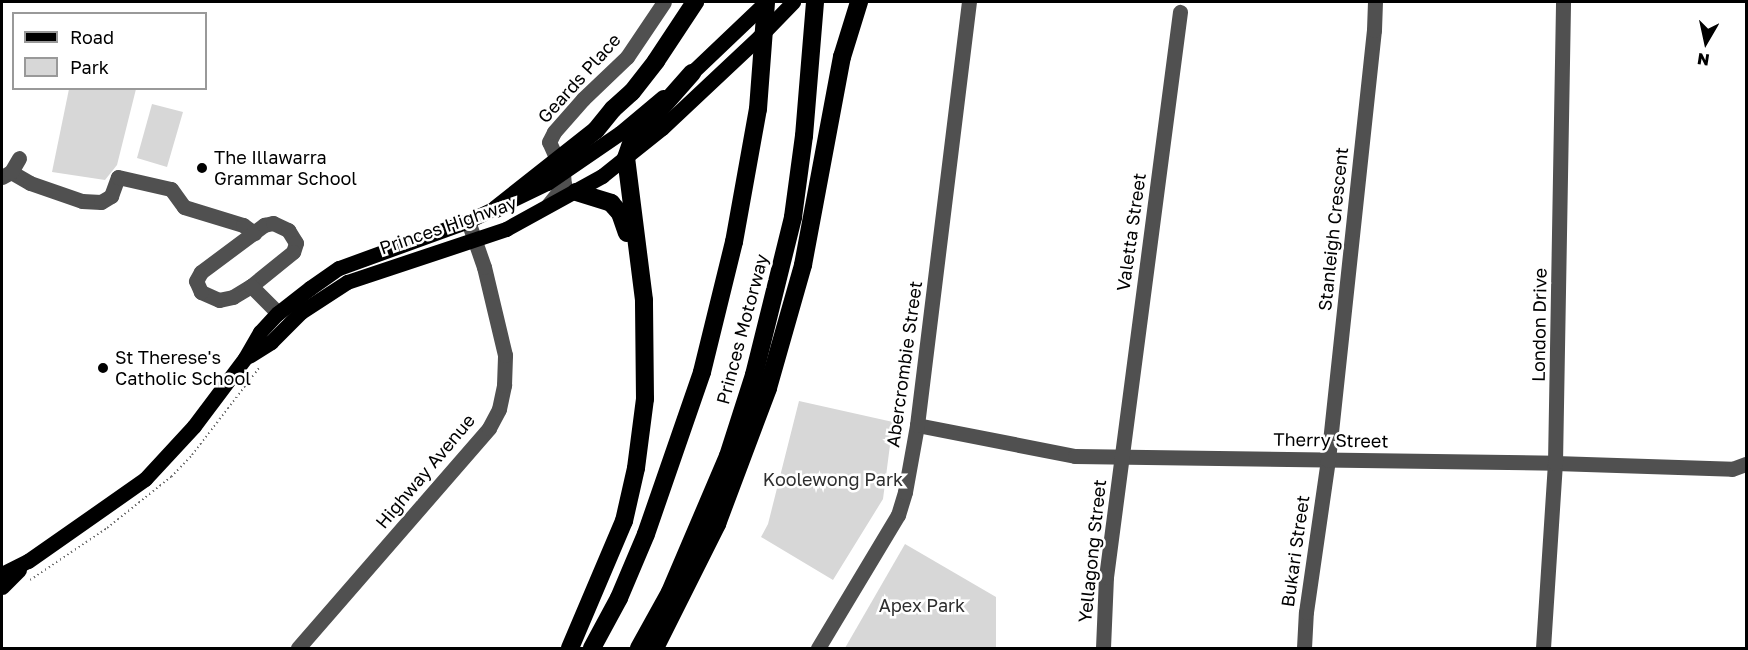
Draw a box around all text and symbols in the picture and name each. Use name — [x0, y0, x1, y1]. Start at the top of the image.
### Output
legend — [12, 12, 207, 90]
north arrow — [1676, 12, 1736, 72]
text: Road — [70, 26, 114, 48]
street label: Geards Place — [533, 29, 625, 127]
text: N — [1696, 49, 1711, 71]
text: Park — [70, 56, 109, 78]
street label: Stanleigh Crescent — [1314, 146, 1352, 312]
place label: The Illawarra Grammar School — [214, 147, 357, 190]
marker: The Illawarra Grammar School — [195, 161, 209, 175]
street label: Valetta Street — [1112, 171, 1150, 293]
street label: Princes Highway — [377, 191, 519, 259]
street label: Princes Motorway — [712, 251, 772, 407]
street label: London Drive — [1527, 268, 1551, 382]
street label: Abercrombie Street — [882, 279, 926, 449]
place label: St Therese's Catholic School — [115, 347, 251, 389]
marker: St Therese's Catholic School — [96, 361, 110, 375]
street label: Highway Avenue — [371, 409, 479, 533]
street label: Therry Street — [1273, 428, 1389, 452]
park label: Koolewong Park — [763, 468, 903, 490]
street label: Yellagong Street — [1074, 478, 1110, 624]
street label: Bukari Street — [1276, 494, 1314, 608]
park label: Apex Park — [879, 594, 965, 616]

